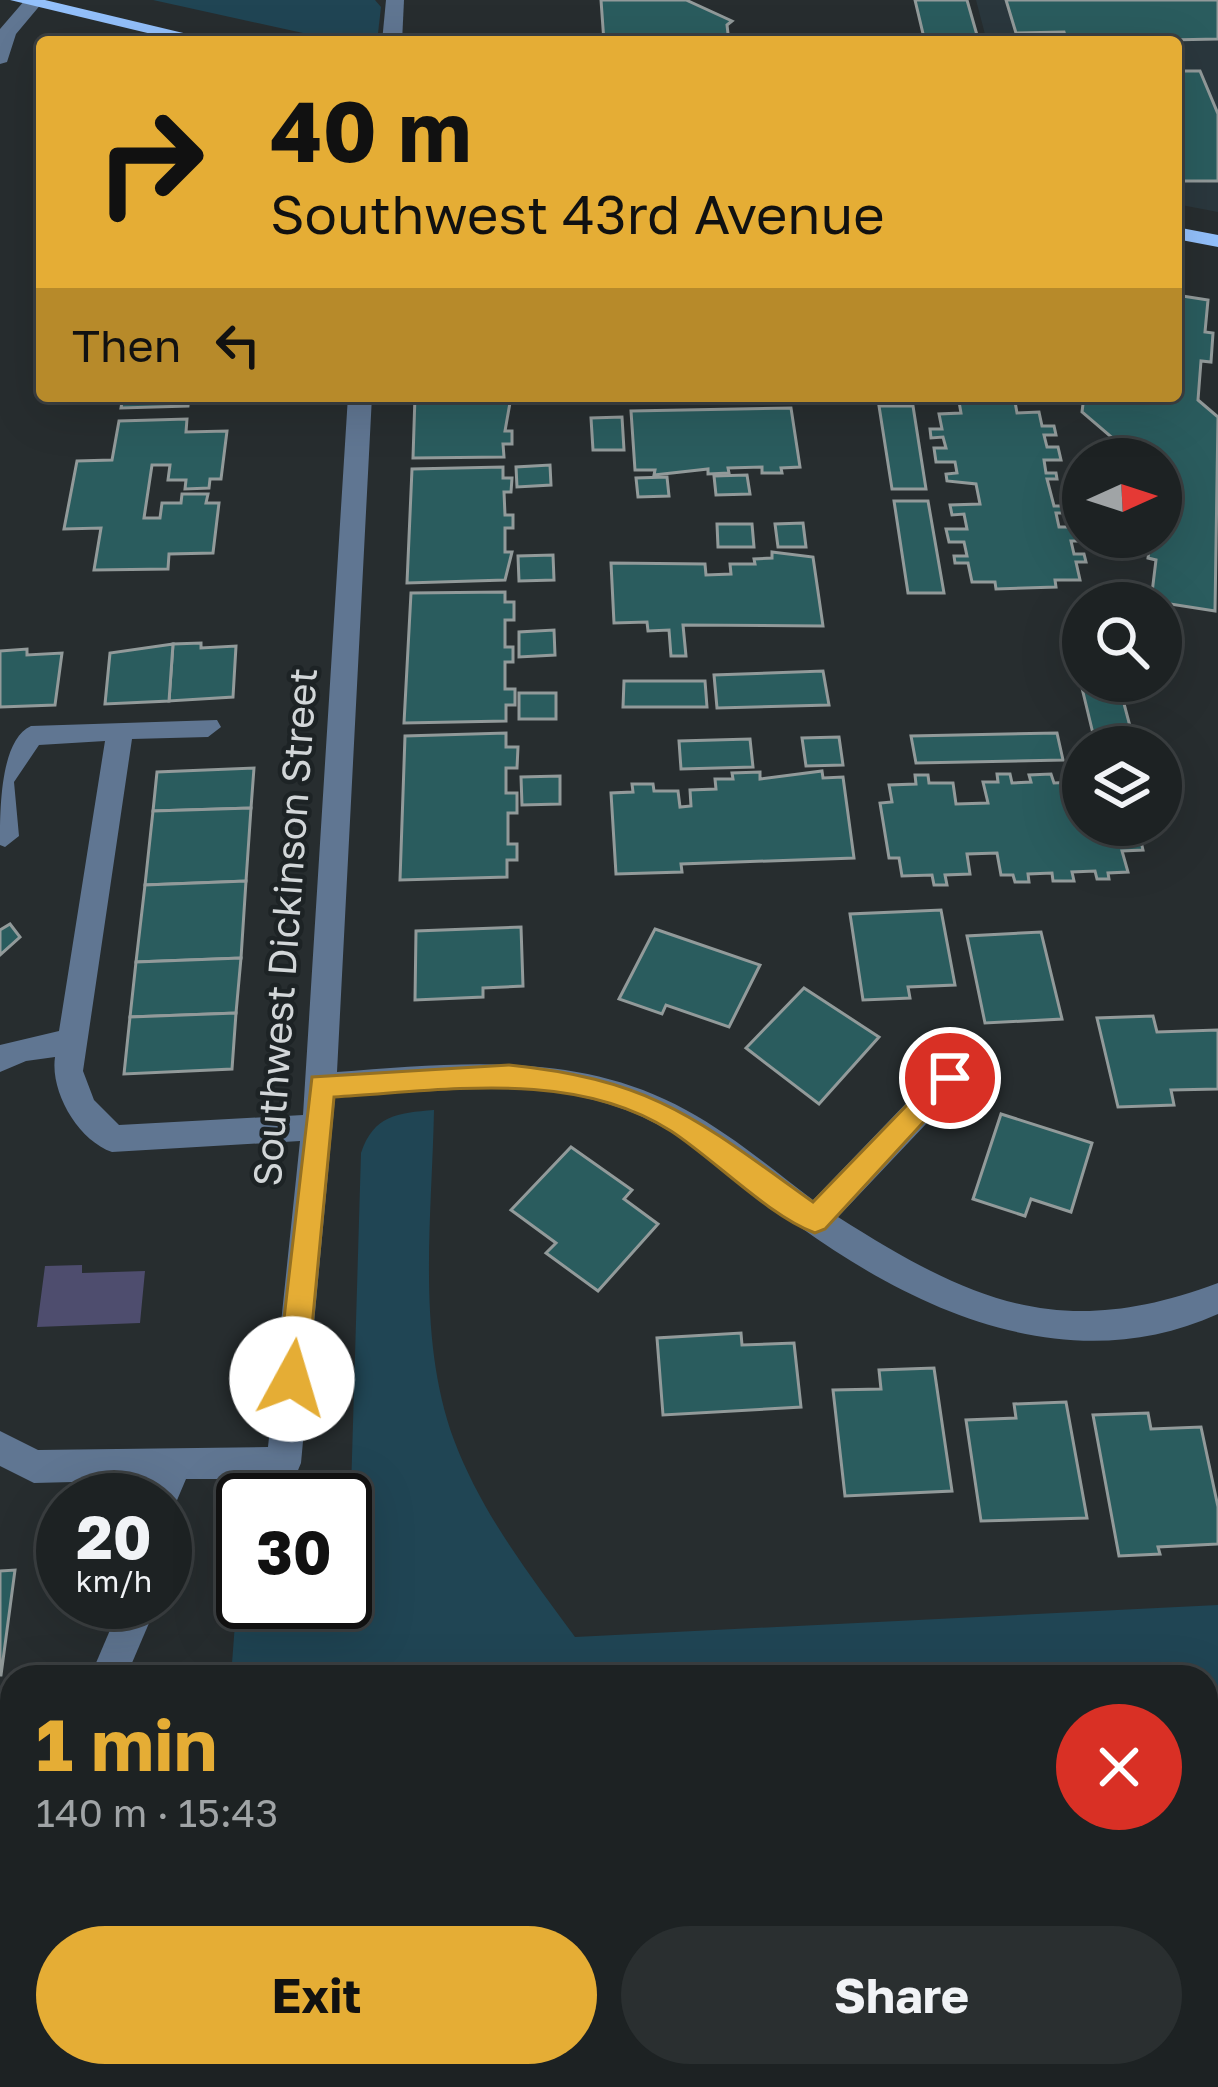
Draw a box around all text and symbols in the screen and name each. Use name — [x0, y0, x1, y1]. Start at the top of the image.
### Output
text: 40 m — [270, 80, 472, 180]
icon: right — [72, 84, 228, 240]
text: Southwest 43rd Avenue — [270, 181, 885, 246]
icon: left — [205, 312, 271, 378]
text: Then — [72, 318, 181, 372]
north arrow — [1062, 438, 1182, 558]
map controls — [1062, 438, 1182, 846]
button: search — [1062, 582, 1182, 702]
street label: Southwest Dickinson Street — [243, 666, 326, 1188]
button: layers — [1062, 726, 1182, 846]
pin — [899, 1027, 1001, 1129]
icon: arrive — [917, 1045, 983, 1111]
position arrow — [229, 1316, 355, 1442]
speed limit sign: 30 — [216, 1473, 372, 1629]
text: 20 — [76, 1500, 152, 1572]
text: km/h — [76, 1563, 152, 1599]
text: 1 min — [36, 1700, 217, 1787]
button: close — [1056, 1704, 1182, 1830]
text: 140 m · 15:43 — [36, 1789, 278, 1836]
button: Exit — [36, 1926, 597, 2064]
button: Share — [621, 1926, 1182, 2064]

